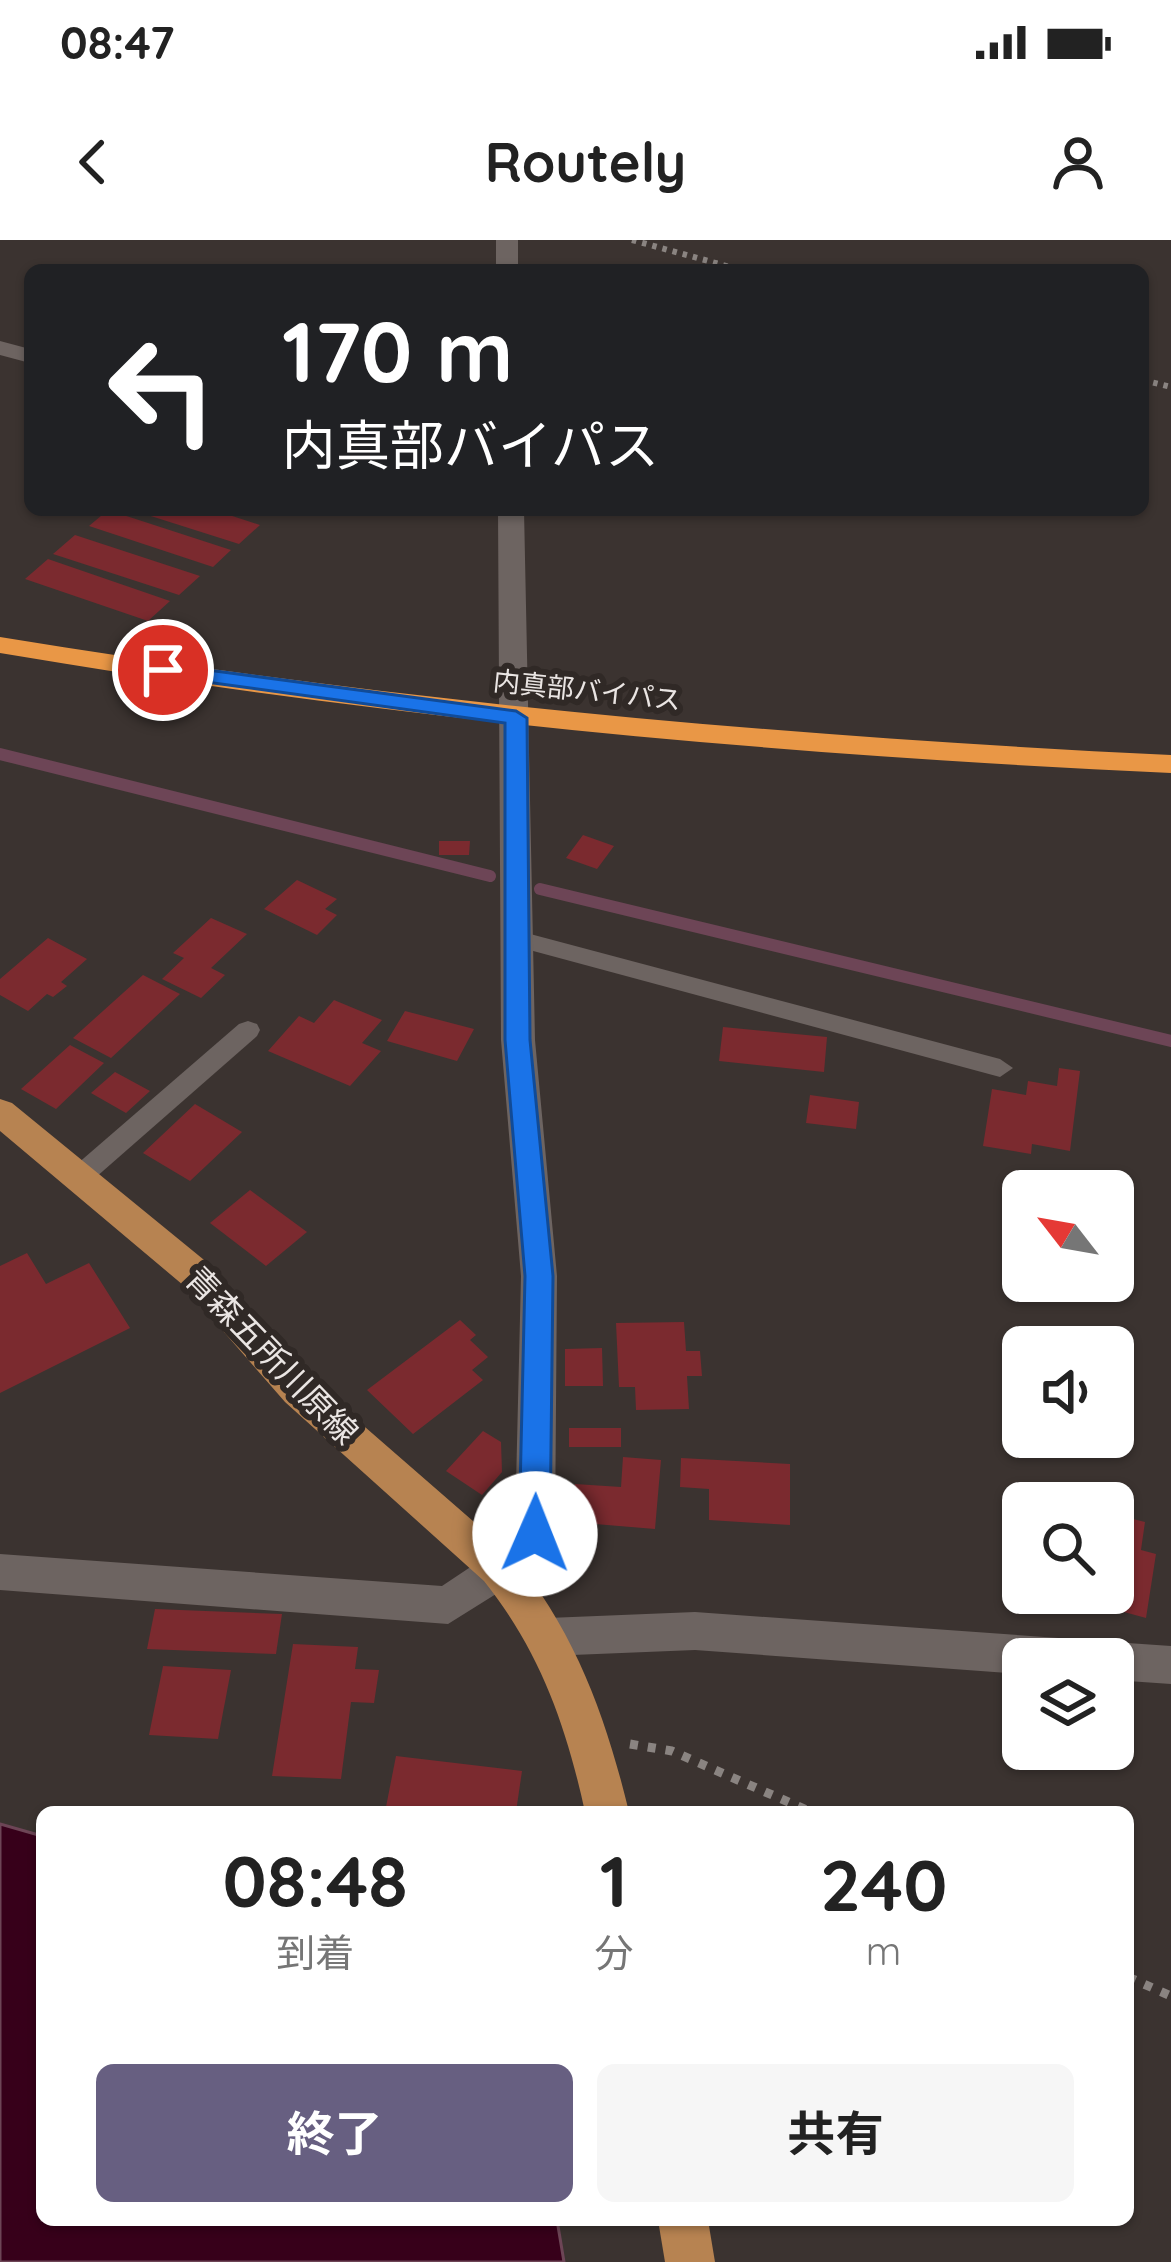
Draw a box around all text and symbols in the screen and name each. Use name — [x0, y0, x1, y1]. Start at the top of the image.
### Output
text: 08:47 — [60, 14, 174, 70]
text: Routely — [485, 128, 686, 196]
icon: back — [60, 129, 126, 195]
icon: person — [1045, 129, 1111, 195]
text: 170 m — [282, 298, 513, 403]
icon: left — [84, 312, 240, 468]
text: 内真部バイパス — [282, 411, 659, 479]
pin — [112, 619, 214, 721]
icon: arrive — [130, 637, 196, 703]
street label: 内真部バイパス — [492, 663, 683, 717]
north arrow — [1002, 1170, 1134, 1302]
map controls — [1002, 1170, 1134, 1770]
street label: 青森五所川原線 — [177, 1257, 367, 1452]
button: sound — [1002, 1326, 1134, 1458]
position arrow — [472, 1471, 598, 1597]
button: search — [1002, 1482, 1134, 1614]
button: layers — [1002, 1638, 1134, 1770]
text: 08:48 — [223, 1835, 408, 1925]
text: 1 — [600, 1835, 628, 1925]
text: 240 — [820, 1839, 947, 1929]
text: m — [866, 1926, 901, 1975]
text: 到着 — [276, 1928, 354, 1977]
text: 分 — [594, 1928, 633, 1977]
button: 終了 — [96, 2064, 573, 2202]
button: 共有 — [597, 2064, 1074, 2202]

